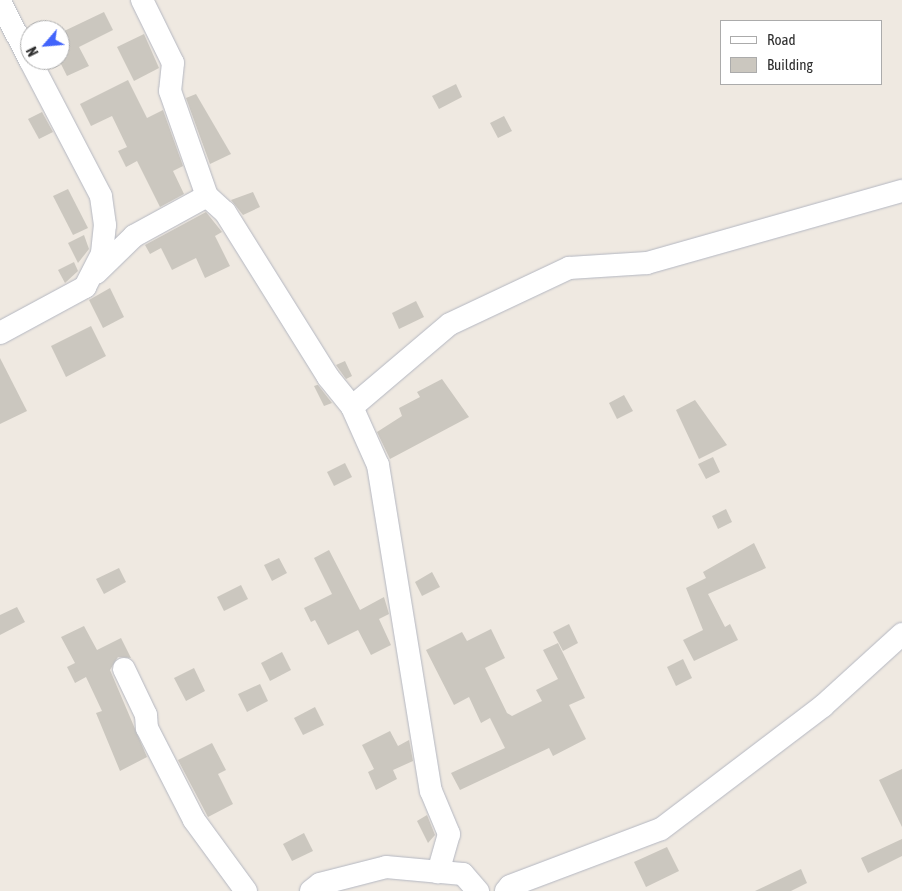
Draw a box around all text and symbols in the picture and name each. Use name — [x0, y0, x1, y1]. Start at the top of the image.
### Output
north arrow — [20, 20, 70, 70]
legend — [720, 20, 882, 85]
text: Road — [767, 31, 796, 48]
text: N — [24, 44, 42, 59]
text: Building — [767, 56, 813, 73]

